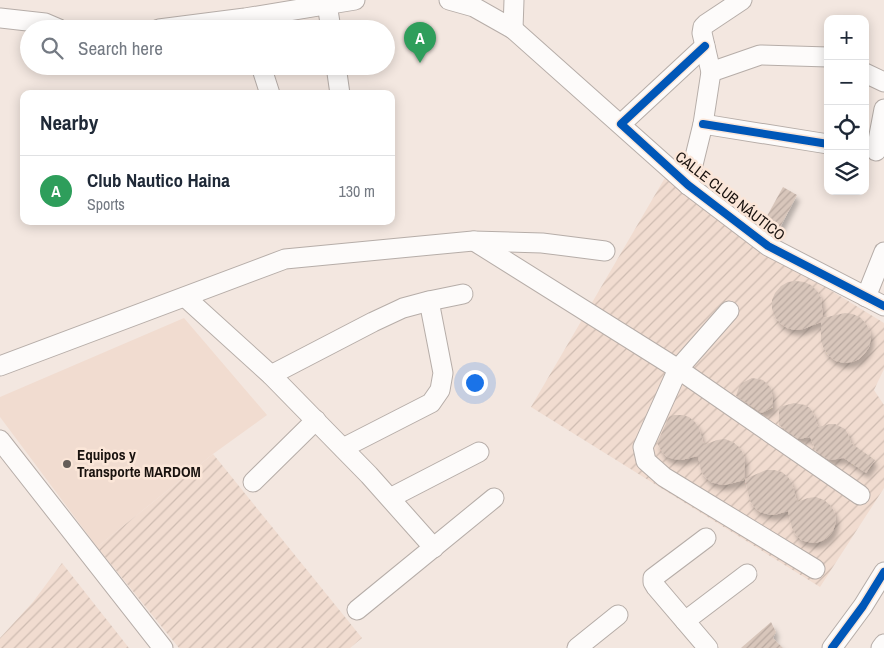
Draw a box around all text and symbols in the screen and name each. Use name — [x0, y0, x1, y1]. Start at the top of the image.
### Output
map controls — [824, 15, 869, 195]
button: + — [824, 15, 869, 60]
search box — [20, 20, 395, 75]
pin: A — [404, 22, 436, 63]
icon: search — [38, 34, 66, 62]
text: Search here — [78, 35, 163, 61]
button: − — [824, 60, 869, 105]
button: locate — [824, 105, 869, 150]
text: Nearby — [40, 108, 98, 137]
street label: CALLE CLUB NÁUTICO — [671, 146, 790, 245]
button: layers — [824, 150, 869, 195]
text: Club Nautico Haina — [87, 167, 230, 193]
text: A — [51, 180, 61, 202]
text: 130 m — [339, 180, 375, 202]
text: Sports — [87, 193, 125, 215]
your location — [462, 370, 488, 396]
place label: Equipos y Transporte MARDOM — [77, 444, 201, 482]
marker: Equipos y Transporte MARDOM — [61, 458, 73, 470]

